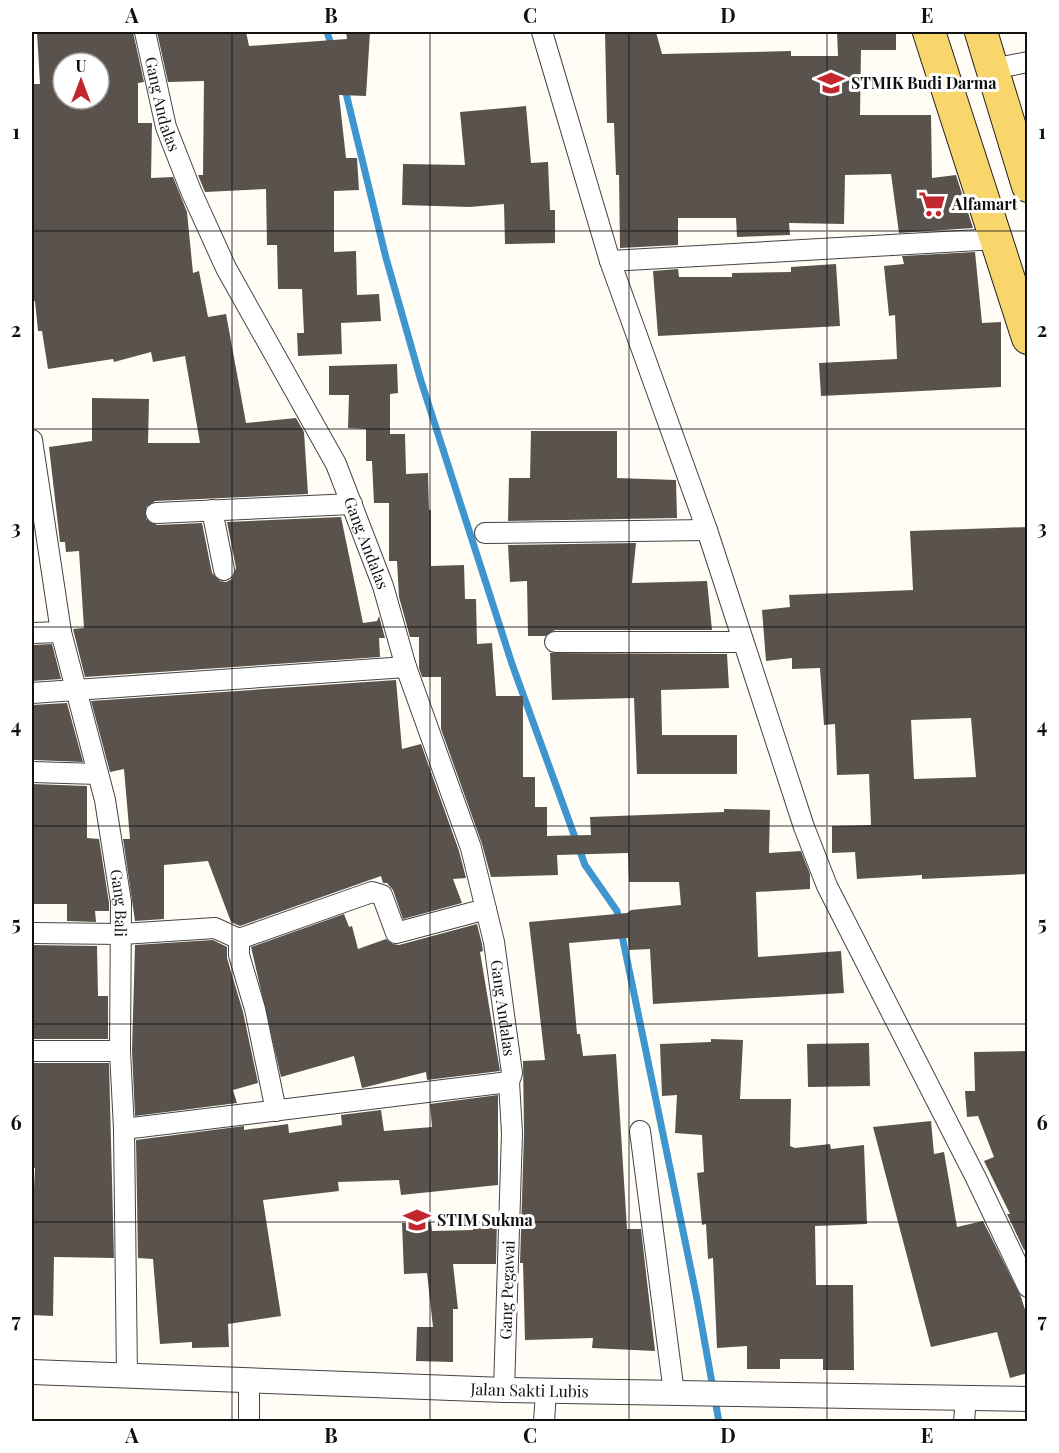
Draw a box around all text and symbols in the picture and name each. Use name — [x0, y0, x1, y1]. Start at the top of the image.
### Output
text: A — [124, 1, 139, 28]
text: B — [324, 1, 338, 28]
text: C — [523, 1, 537, 28]
text: D — [720, 1, 736, 28]
text: E — [921, 1, 933, 28]
north arrow — [51, 51, 111, 111]
street label: Gang Andalas — [141, 54, 185, 154]
text: U — [75, 55, 87, 76]
school or university icon: STMIK Budi Darma — [816, 68, 846, 98]
place label: STMIK Budi Darma — [851, 72, 997, 93]
text: 1 — [12, 117, 20, 144]
text: 1 — [1038, 117, 1046, 144]
supermarket icon: Alfamart — [917, 189, 947, 219]
place label: Alfamart — [951, 193, 1018, 214]
text: 2 — [11, 315, 21, 342]
text: 2 — [1037, 315, 1047, 342]
street label: Gang Andalas — [340, 494, 394, 592]
text: 3 — [11, 513, 21, 540]
text: 3 — [1037, 513, 1047, 540]
text: 4 — [11, 711, 21, 738]
text: 4 — [1037, 711, 1047, 738]
street label: Gang Bali — [106, 868, 133, 937]
text: 5 — [11, 909, 21, 936]
text: 5 — [1037, 909, 1047, 936]
street label: Gang Andalas — [487, 958, 521, 1057]
text: 6 — [10, 1108, 22, 1135]
text: 6 — [1036, 1108, 1048, 1135]
school or university icon: STIM Sukma — [402, 1205, 432, 1235]
place label: STIM Sukma — [437, 1209, 533, 1230]
street label: Gang Pegawai — [494, 1240, 519, 1340]
text: 7 — [11, 1306, 21, 1333]
text: 7 — [1037, 1306, 1047, 1333]
street label: Jalan Sakti Lubis — [469, 1378, 589, 1401]
text: A — [124, 1421, 139, 1448]
text: B — [324, 1421, 338, 1448]
text: C — [523, 1421, 537, 1448]
text: D — [720, 1421, 736, 1448]
text: E — [921, 1421, 933, 1448]

